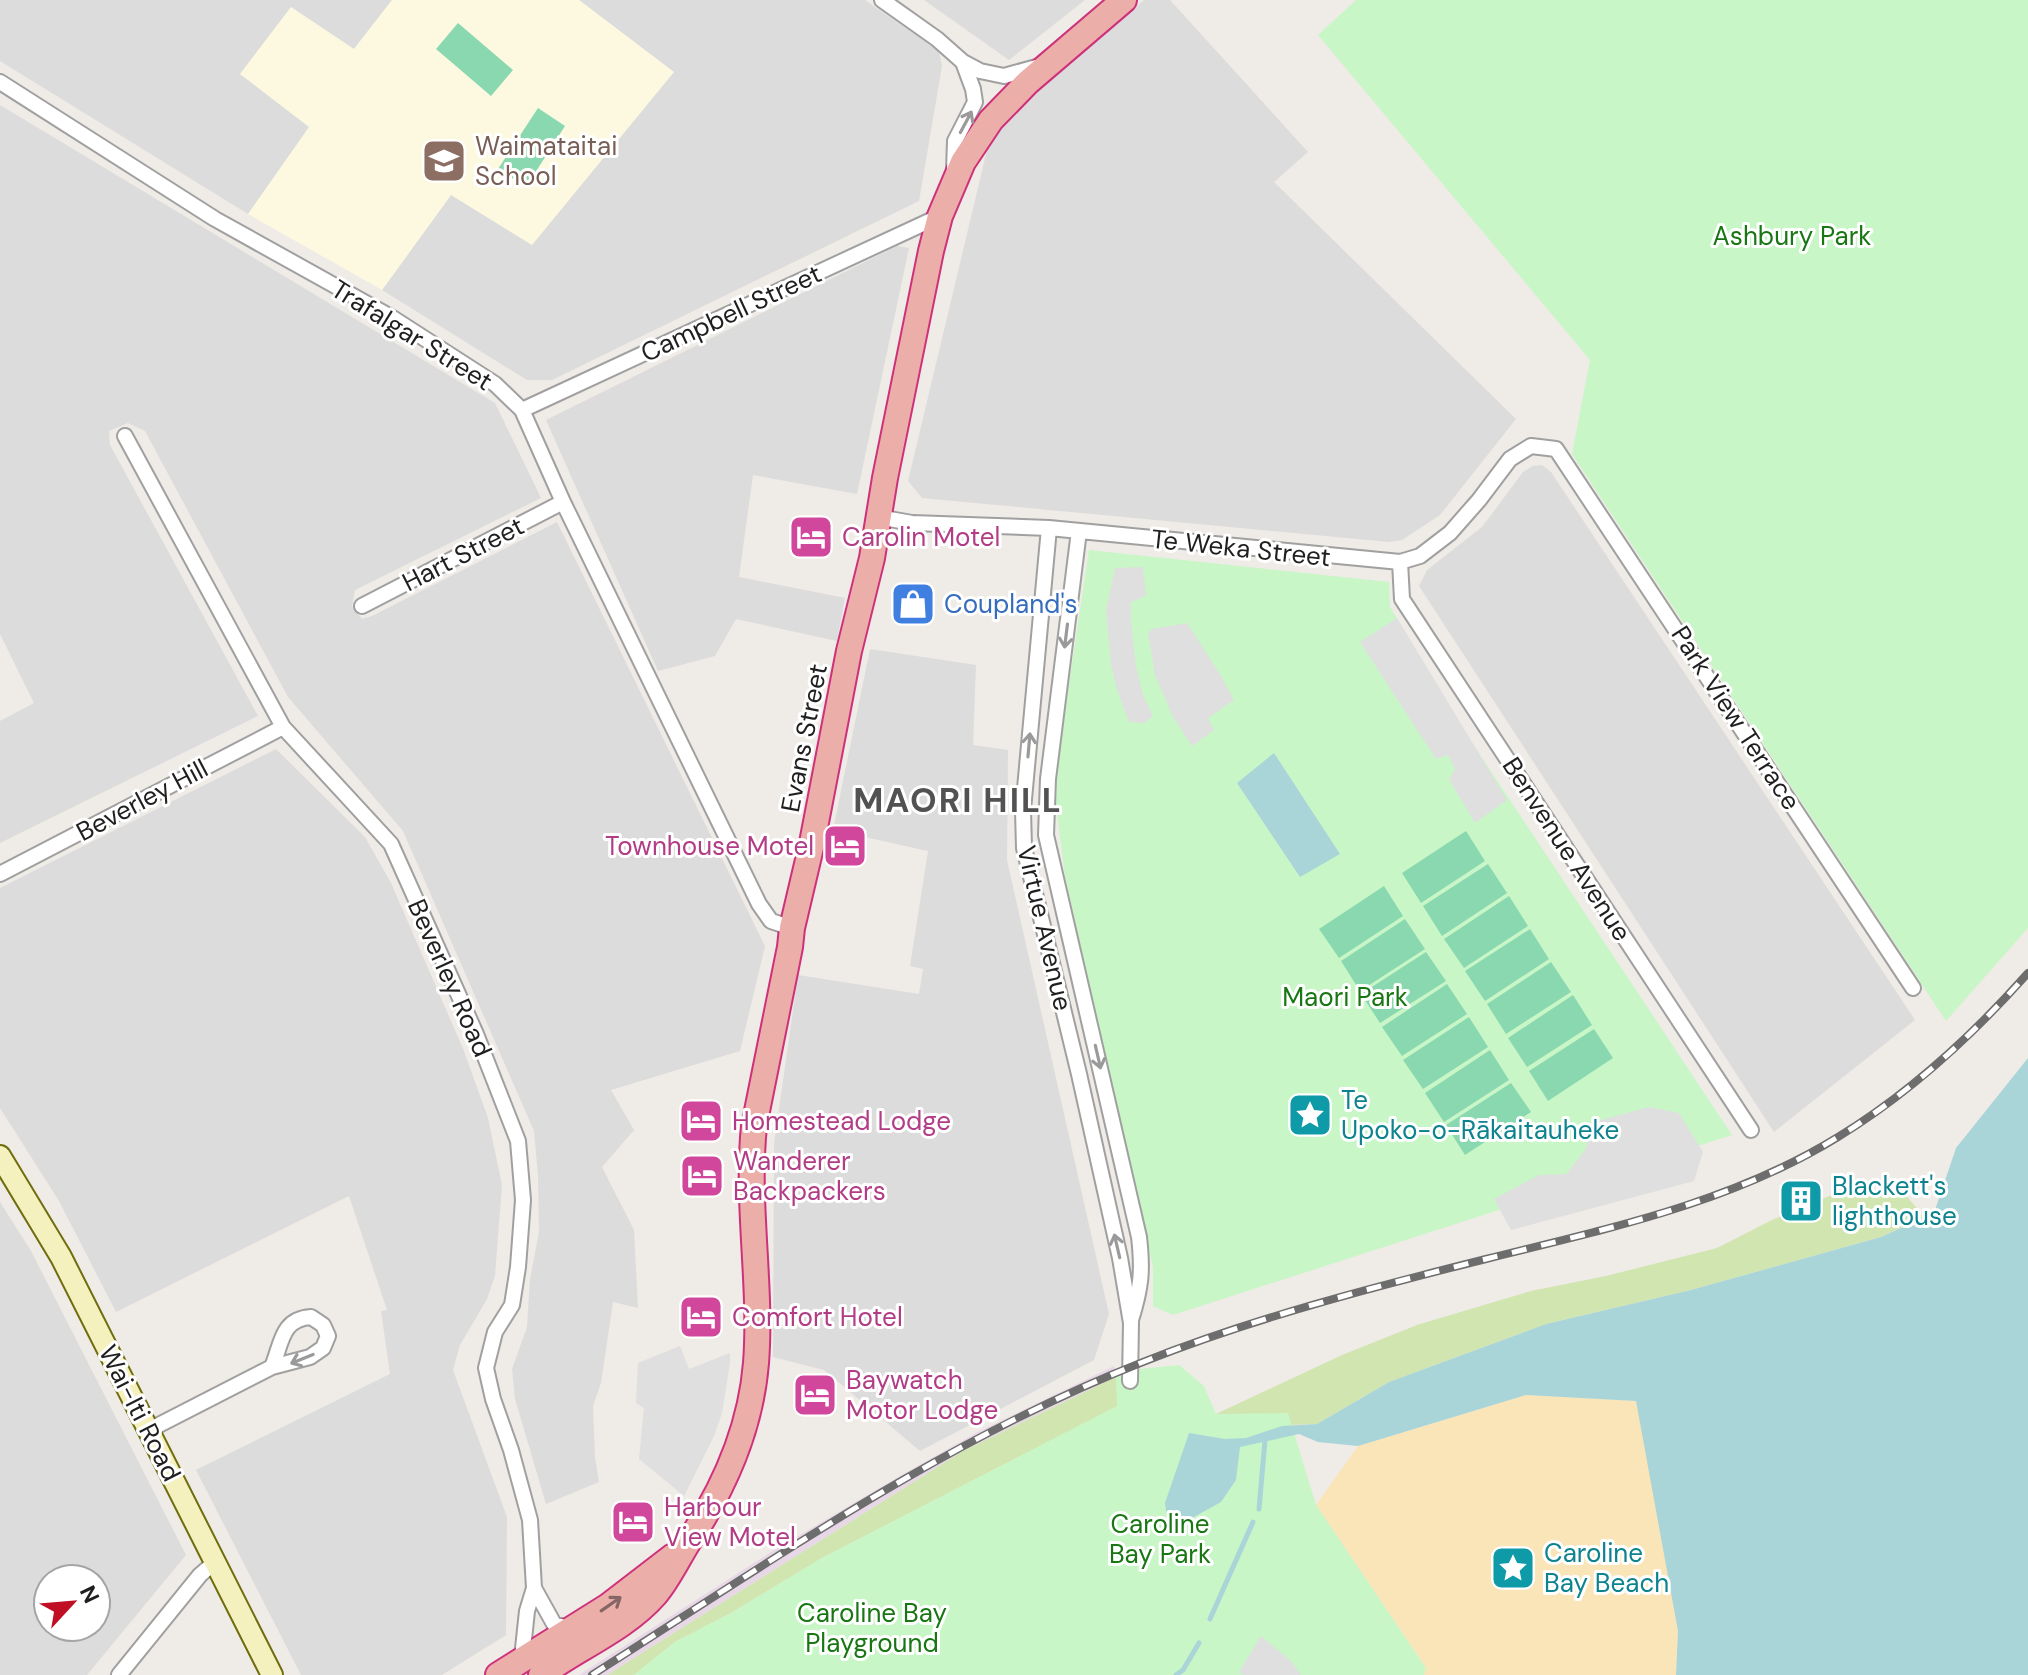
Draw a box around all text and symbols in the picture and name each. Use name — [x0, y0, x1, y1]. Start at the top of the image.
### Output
one-way arrow — [958, 111, 974, 134]
place label: Waimataitai School — [475, 129, 617, 193]
school or university icon: Waimataitai School — [420, 137, 468, 185]
park label: Ashbury Park — [1713, 219, 1871, 253]
street label: Campbell Street — [635, 256, 827, 370]
street label: Trafalgar Street — [325, 272, 499, 398]
street label: Hart Street — [396, 509, 530, 599]
hotel icon: Carolin Motel — [787, 513, 835, 561]
place label: Carolin Motel — [842, 520, 1000, 554]
street label: Te Weka Street — [1150, 522, 1332, 574]
shop icon: Coupland's — [889, 580, 937, 628]
place label: Coupland's — [944, 587, 1078, 621]
street label: Park View Terrace — [1664, 619, 1808, 817]
one-way arrow — [1058, 623, 1073, 648]
street label: Evans Street — [773, 661, 835, 815]
one-way arrow — [1022, 732, 1037, 759]
street label: Beverley Hill — [70, 751, 214, 849]
street label: Benvenue Avenue — [1495, 751, 1639, 947]
district label: MAORI HILL — [853, 778, 1063, 823]
hotel icon: Townhouse Motel — [821, 822, 869, 870]
place label: Townhouse Motel — [605, 829, 814, 863]
street label: Virtue Avenue — [1009, 842, 1081, 1014]
street label: Beverley Road — [400, 894, 500, 1062]
park label: Maori Park — [1282, 980, 1408, 1014]
one-way arrow — [1091, 1043, 1106, 1069]
place label: Te Upoko-o-Rākaitauheke — [1341, 1083, 1619, 1147]
place icon: Te Upoko-o-Rākaitauheke — [1286, 1091, 1334, 1139]
hotel icon: Homestead Lodge — [677, 1097, 725, 1145]
place label: Homestead Lodge — [732, 1104, 951, 1138]
place label: Wanderer Backpackers — [733, 1144, 886, 1208]
hotel icon: Wanderer Backpackers — [678, 1152, 726, 1200]
place label: Blackett's lighthouse — [1832, 1169, 1957, 1233]
building icon: Blackett's lighthouse — [1777, 1177, 1825, 1225]
one-way arrow — [1109, 1233, 1124, 1259]
hotel icon: Comfort Hotel — [677, 1293, 725, 1341]
place label: Comfort Hotel — [732, 1300, 903, 1334]
street label: Wai-Iti Road — [91, 1339, 189, 1487]
one-way arrow — [290, 1353, 314, 1367]
place label: Baywatch Motor Lodge — [846, 1363, 998, 1427]
hotel icon: Baywatch Motor Lodge — [791, 1371, 839, 1419]
place label: Harbour View Motel — [664, 1490, 796, 1554]
hotel icon: Harbour View Motel — [609, 1498, 657, 1546]
park label: Caroline Bay Park — [1109, 1507, 1211, 1571]
place label: Caroline Bay Beach — [1544, 1536, 1669, 1600]
place icon: Caroline Bay Beach — [1489, 1544, 1537, 1592]
north arrow — [32, 1563, 112, 1643]
text: N — [73, 1581, 106, 1608]
one-way arrow — [600, 1596, 622, 1612]
park label: Caroline Bay Playground — [797, 1596, 947, 1660]

